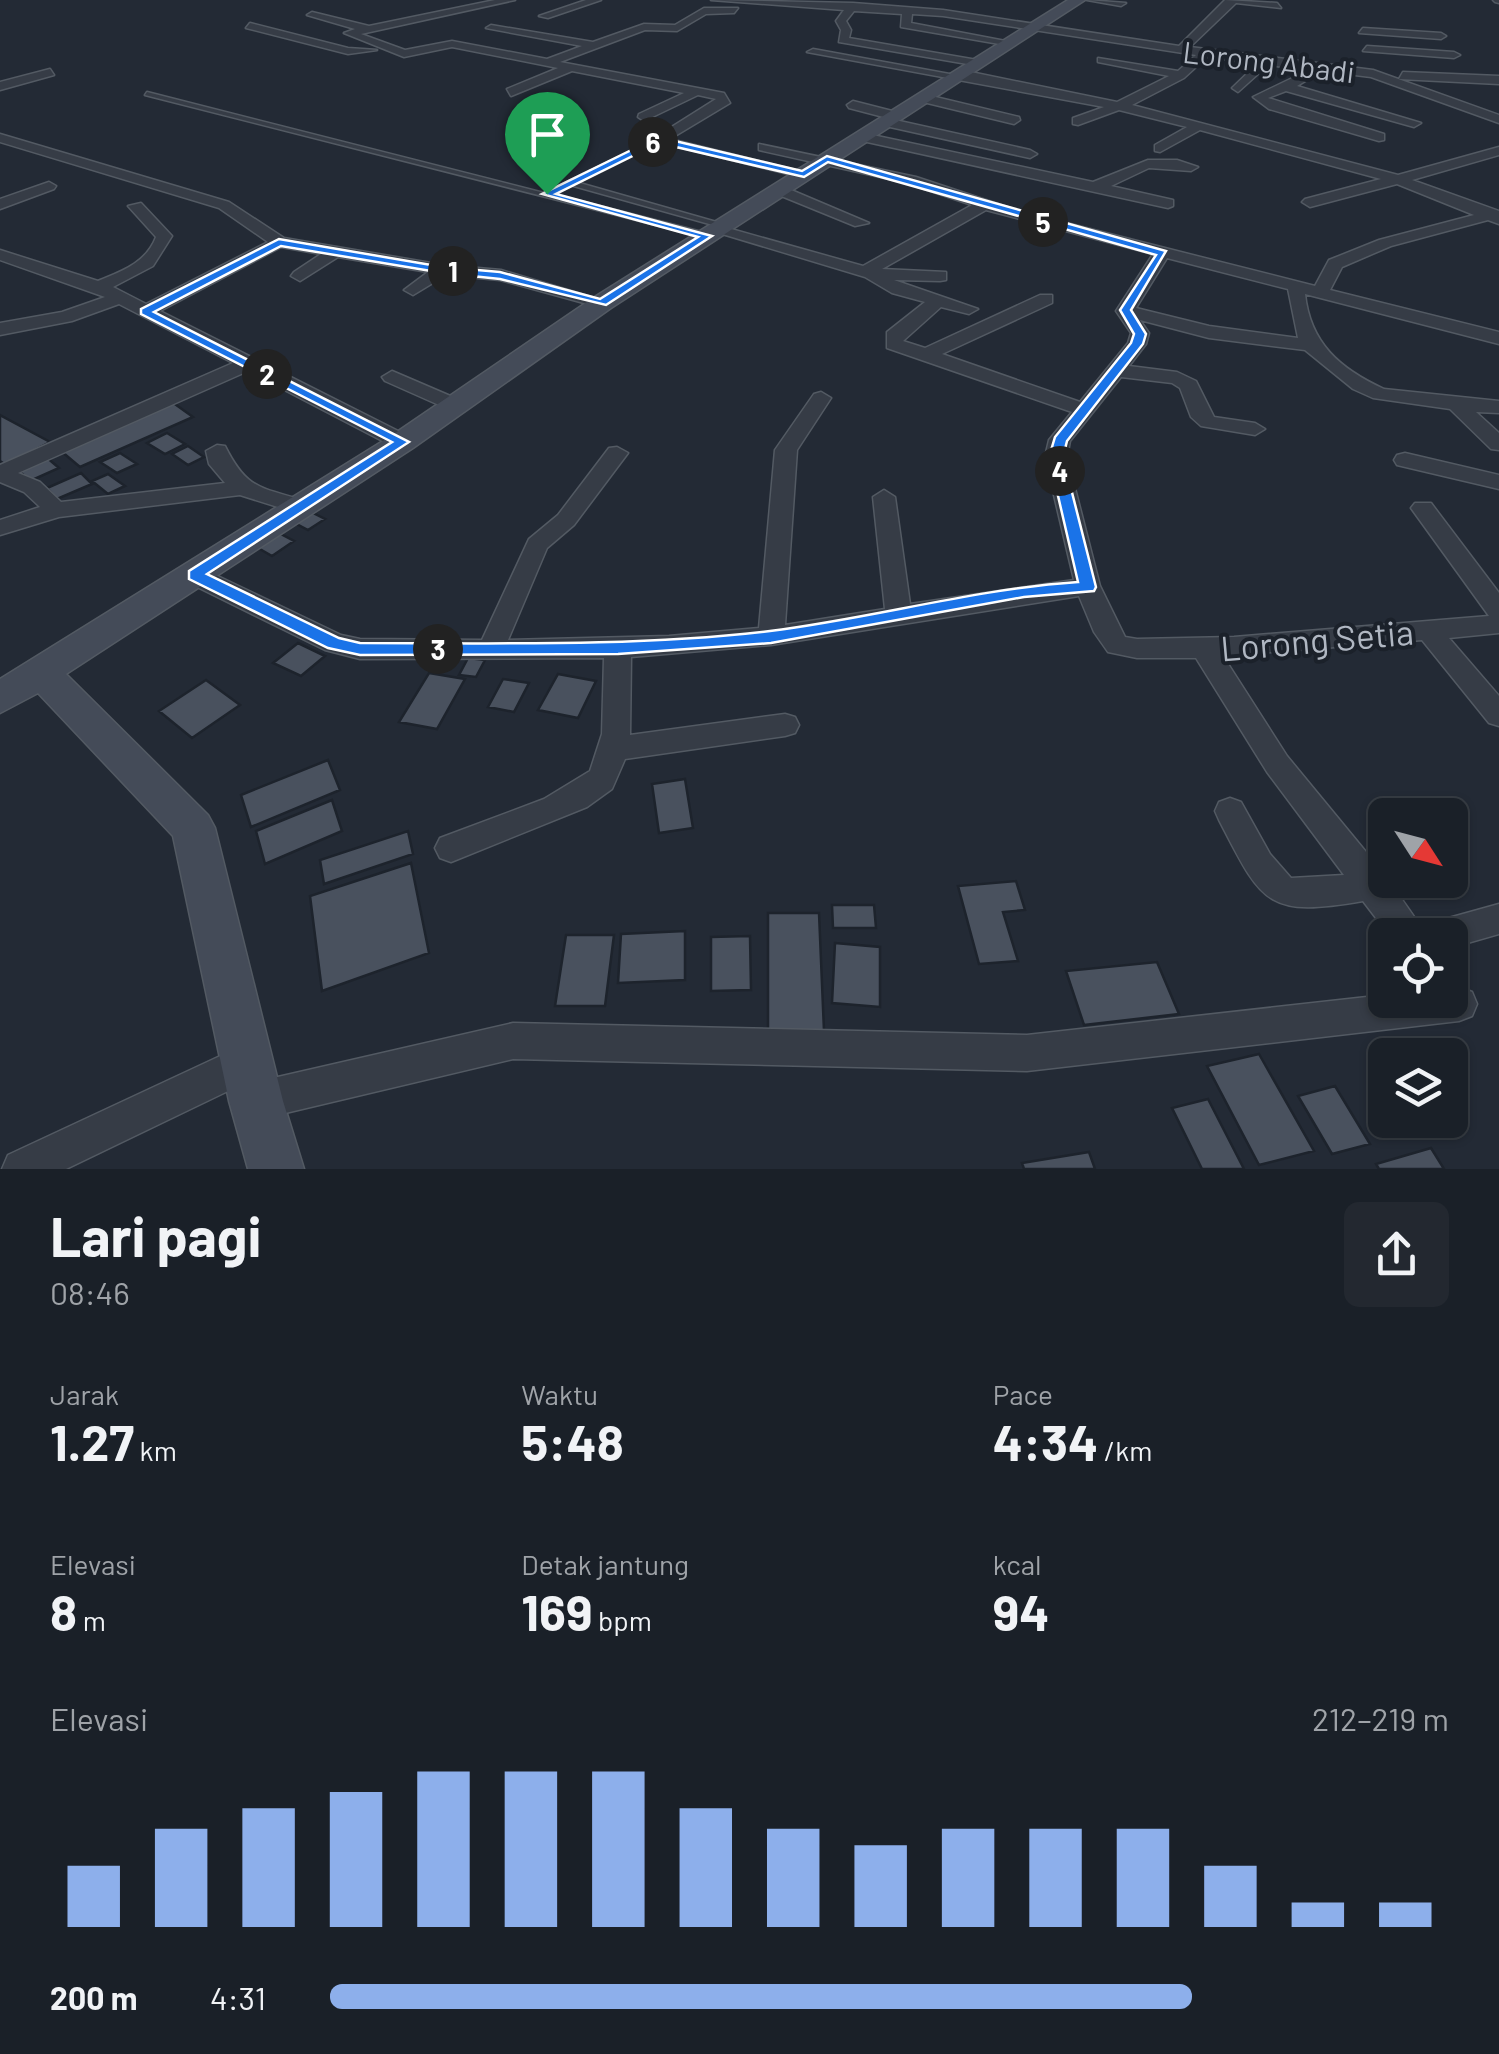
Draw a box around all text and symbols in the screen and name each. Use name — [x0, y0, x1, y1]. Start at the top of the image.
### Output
street label: Lorong Abadi — [1181, 33, 1357, 89]
pin — [505, 92, 590, 195]
icon: arrive — [520, 107, 575, 162]
pin: 6 — [628, 117, 678, 167]
text: 6 — [645, 125, 661, 159]
pin: 5 — [1018, 197, 1068, 247]
text: 5 — [1035, 205, 1051, 239]
pin: 1 — [428, 246, 478, 296]
text: 1 — [448, 254, 458, 288]
pin: 2 — [242, 349, 292, 399]
text: 2 — [259, 357, 275, 391]
pin: 4 — [1035, 446, 1085, 496]
text: 4 — [1052, 454, 1068, 488]
street label: Lorong Setia — [1219, 610, 1415, 668]
pin: 3 — [413, 624, 463, 674]
text: 3 — [430, 632, 446, 666]
north arrow — [1368, 798, 1468, 898]
map controls — [1368, 798, 1468, 1138]
button: locate — [1368, 918, 1468, 1018]
button: layers — [1368, 1038, 1468, 1138]
text: Lari pagi — [50, 1202, 261, 1268]
button: share — [1344, 1202, 1449, 1307]
text: 08:46 — [50, 1273, 130, 1311]
text: Jarak — [50, 1377, 119, 1411]
text: Waktu — [521, 1377, 598, 1411]
text: Pace — [993, 1377, 1053, 1411]
text: 1.27 — [50, 1411, 134, 1471]
text: 5:48 — [521, 1411, 624, 1471]
text: 4:34 — [993, 1411, 1098, 1471]
text: km — [134, 1433, 177, 1467]
text: /km — [1098, 1433, 1152, 1467]
text: Elevasi — [50, 1547, 136, 1581]
text: Detak jantung — [521, 1547, 689, 1581]
text: kcal — [993, 1547, 1041, 1581]
text: 8 — [50, 1581, 77, 1641]
text: 169 — [521, 1581, 592, 1641]
text: 94 — [993, 1581, 1049, 1641]
text: m — [77, 1603, 106, 1637]
text: bpm — [592, 1603, 652, 1637]
text: Elevasi — [50, 1699, 148, 1737]
text: 212–219 m — [1312, 1699, 1449, 1737]
text: 200 m — [50, 1978, 138, 2016]
text: 4:31 — [210, 1978, 266, 2016]

